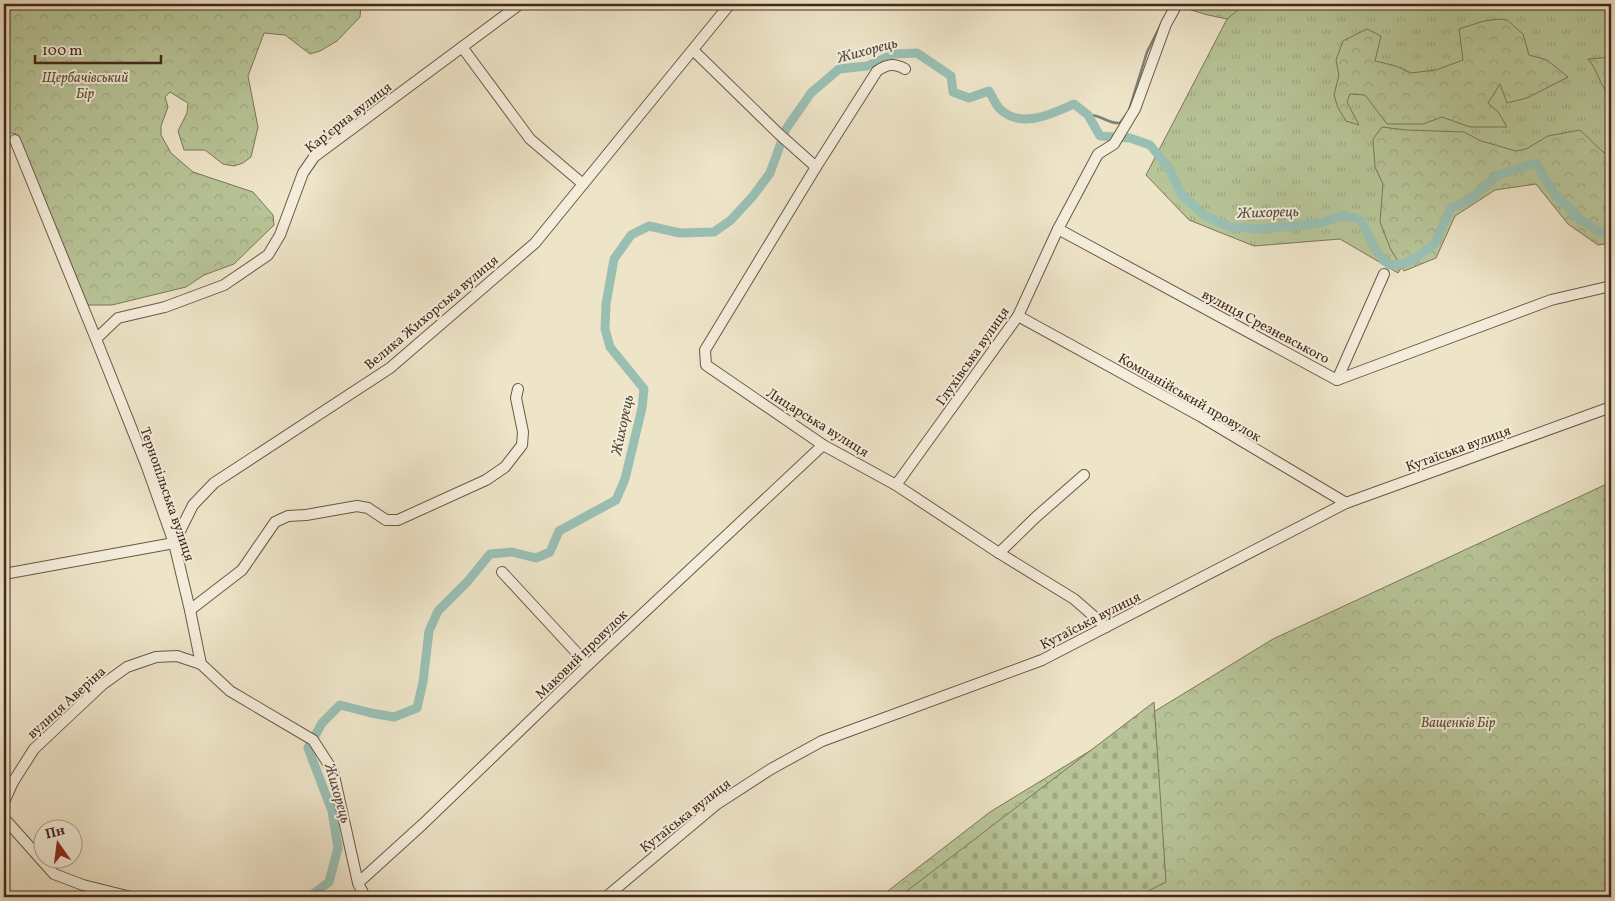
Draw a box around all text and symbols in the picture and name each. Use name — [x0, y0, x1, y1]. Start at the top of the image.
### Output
scale bar — [35, 32, 161, 64]
water label: Жихорець — [834, 33, 900, 70]
text: 100 m — [42, 41, 82, 62]
park label: Щербачівський Бір — [42, 69, 128, 104]
street label: Кар’єрна вулиця — [302, 78, 396, 158]
water label: Жихорець — [1236, 202, 1299, 225]
street label: Велика Жихорська вулиця — [361, 251, 503, 375]
street label: вулиця Срезневського — [1198, 286, 1332, 369]
street label: Глухівська вулиця — [932, 304, 1014, 410]
street label: Компанійський провулок — [1114, 349, 1265, 447]
street label: Лицарська вулиця — [762, 384, 872, 462]
water label: Жихорець — [607, 393, 640, 459]
street label: Кутаїська вулиця — [1403, 422, 1514, 477]
street label: Тернопільська вулиця — [135, 425, 198, 564]
street label: Кутаїська вулиця — [1037, 588, 1144, 655]
street label: Маковий провулок — [532, 606, 633, 704]
street label: вулиця Аверіна — [24, 663, 111, 744]
park label: Ващенків Бір — [1421, 714, 1496, 733]
water label: Жихорець — [318, 760, 355, 826]
street label: Кутаїська вулиця — [637, 775, 735, 858]
north arrow — [32, 818, 82, 868]
text: Пн — [43, 821, 67, 844]

